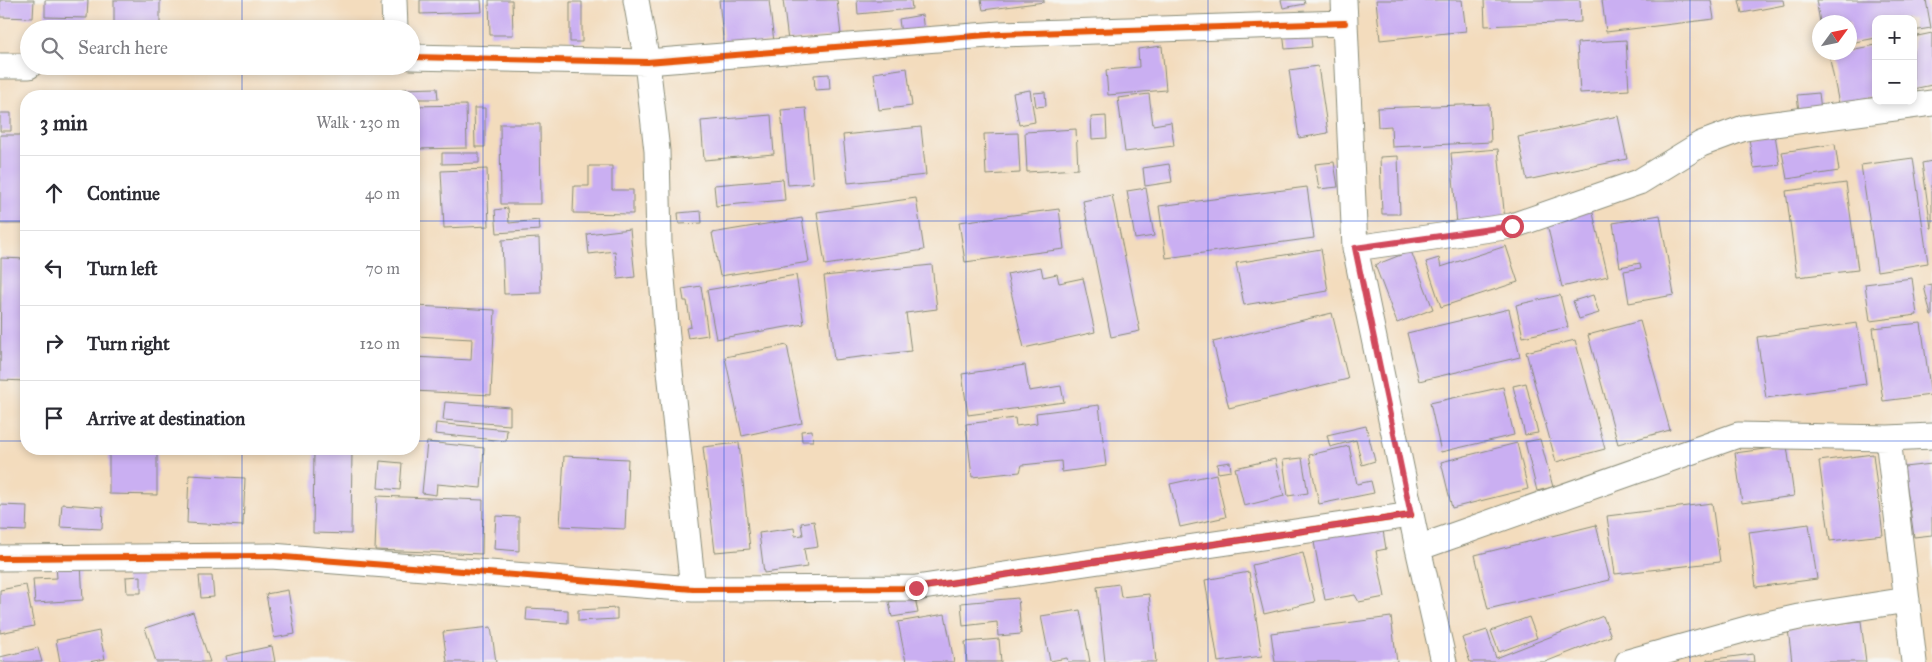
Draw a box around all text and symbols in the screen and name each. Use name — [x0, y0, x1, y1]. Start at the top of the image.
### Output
north arrow — [1812, 15, 1857, 60]
map controls — [1872, 15, 1917, 105]
button: + — [1872, 15, 1917, 60]
search box — [20, 20, 420, 75]
icon: search — [38, 34, 66, 62]
text: Search here — [78, 36, 168, 59]
button: − — [1872, 60, 1917, 105]
text: 3 min — [40, 110, 88, 136]
text: Walk · 230 m — [316, 113, 400, 132]
icon: ahead — [40, 179, 68, 207]
text: Continue — [87, 182, 160, 205]
text: 40 m — [365, 184, 400, 203]
route start — [1501, 215, 1524, 238]
icon: left — [40, 254, 68, 282]
text: Turn left — [87, 257, 157, 280]
text: 70 m — [365, 259, 400, 278]
icon: right — [40, 329, 68, 357]
text: Turn right — [87, 332, 170, 355]
text: 120 m — [360, 334, 400, 353]
icon: arrive — [40, 404, 68, 432]
text: Arrive at destination — [87, 407, 245, 430]
route end — [905, 577, 928, 600]

